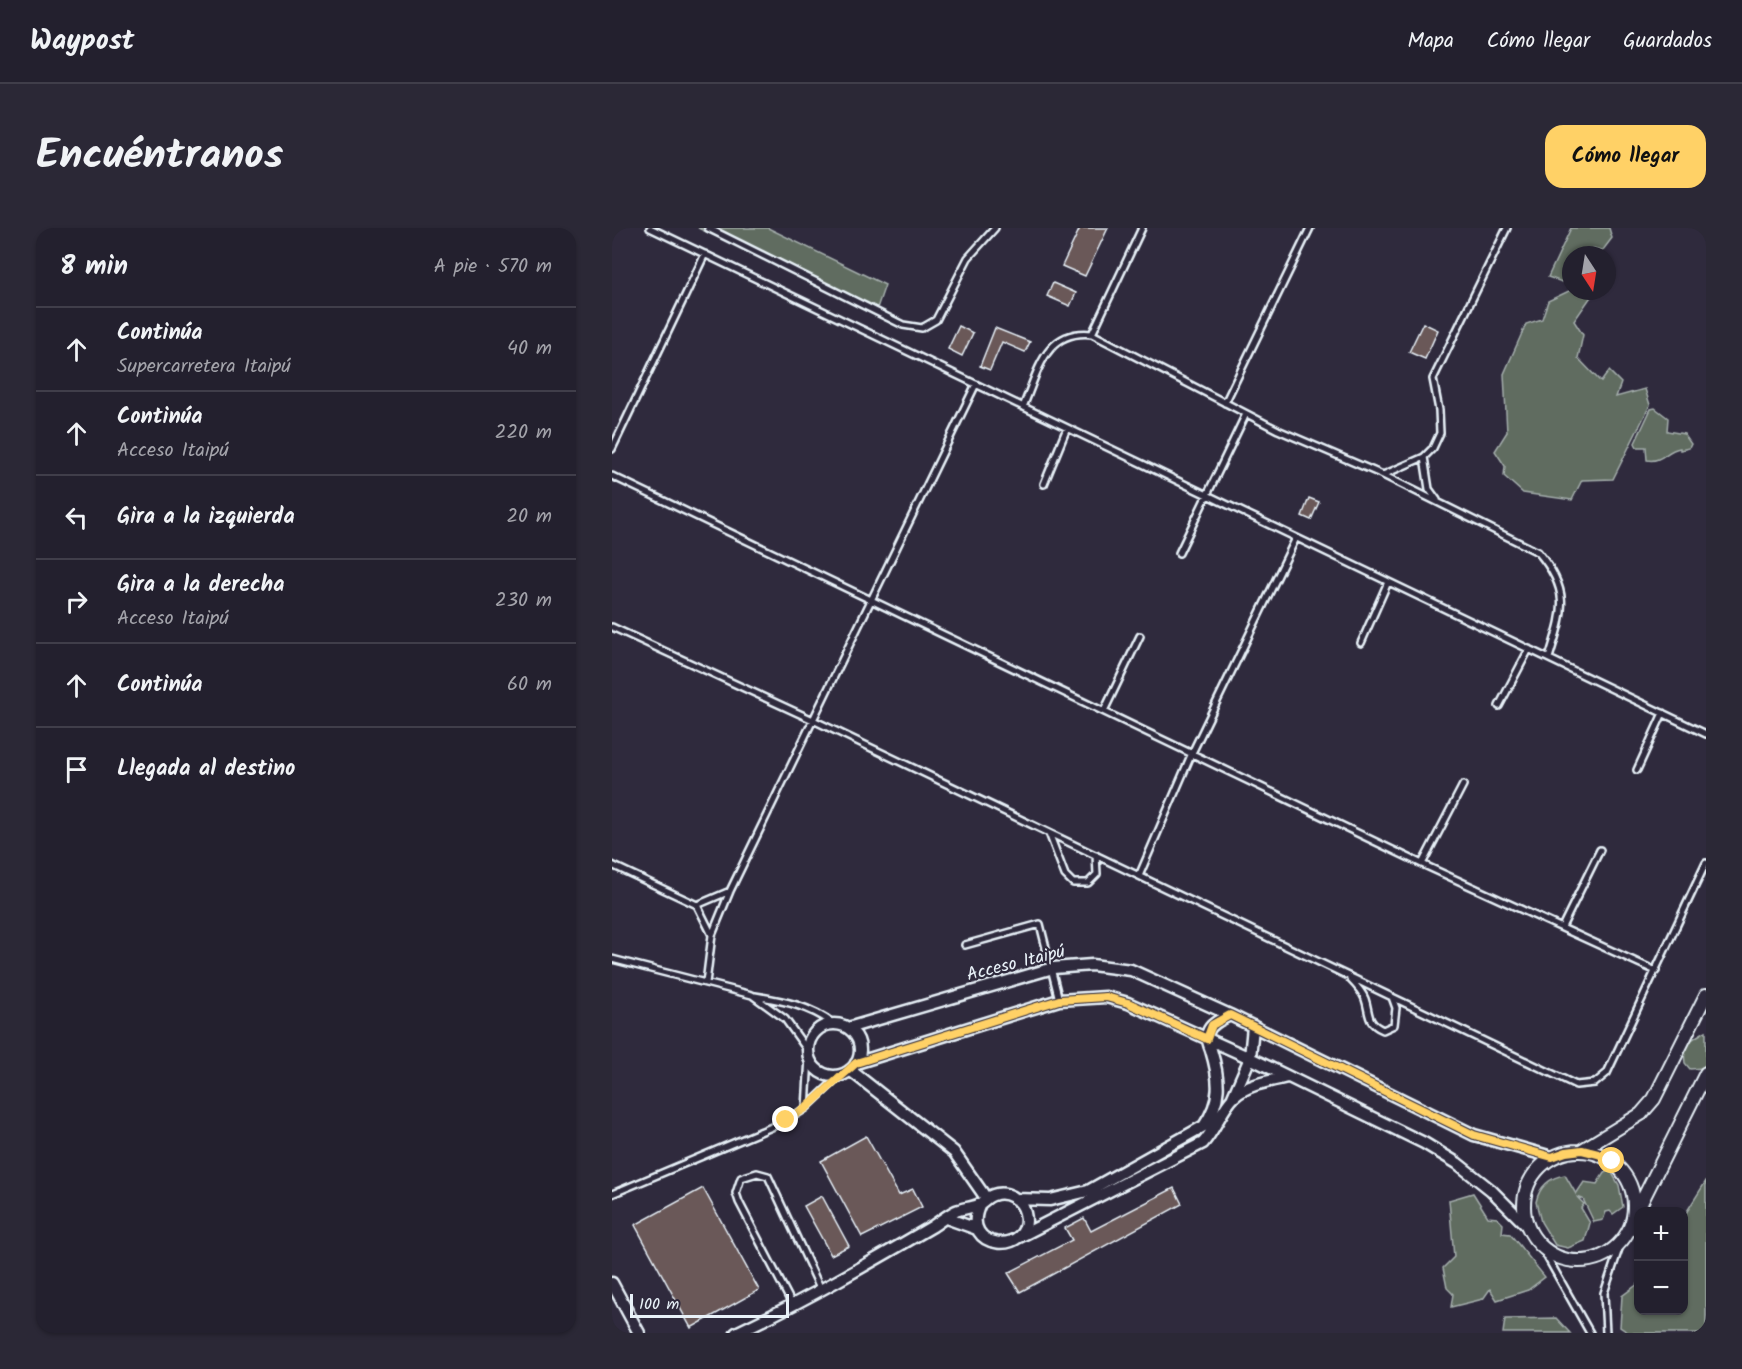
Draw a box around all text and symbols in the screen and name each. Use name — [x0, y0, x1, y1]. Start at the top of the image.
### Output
text: Waypost — [30, 19, 134, 64]
text: Mapa — [1407, 25, 1454, 58]
text: Cómo llegar — [1487, 25, 1590, 58]
text: Guardados — [1623, 25, 1712, 58]
text: Encuéntranos — [36, 123, 283, 190]
button: Cómo llegar — [1545, 125, 1706, 188]
text: 8 min — [60, 246, 128, 288]
north arrow — [1562, 246, 1616, 300]
text: A pie · 570 m — [434, 251, 552, 283]
text: Continúa — [117, 316, 202, 351]
icon: ahead — [60, 333, 93, 366]
text: 40 m — [507, 333, 552, 365]
text: Supercarretera Itaipú — [117, 351, 291, 383]
text: Continúa — [117, 400, 202, 435]
icon: ahead — [60, 417, 93, 450]
text: 220 m — [495, 417, 552, 449]
text: Acceso Itaipú — [117, 435, 229, 467]
text: Gira a la izquierda — [117, 500, 295, 535]
icon: left — [60, 501, 93, 534]
text: 20 m — [506, 501, 552, 533]
text: Gira a la derecha — [117, 568, 284, 603]
icon: right — [60, 585, 93, 618]
text: 230 m — [495, 585, 552, 617]
text: Acceso Itaipú — [117, 603, 229, 635]
text: Continúa — [117, 668, 202, 703]
icon: ahead — [60, 669, 93, 702]
text: 60 m — [507, 669, 552, 701]
text: Llegada al destino — [117, 752, 295, 787]
icon: arrive — [60, 753, 93, 786]
street label: Acceso Itaipú — [964, 938, 1069, 990]
route end — [772, 1106, 798, 1132]
route start — [1598, 1147, 1624, 1173]
map controls — [1634, 1207, 1688, 1315]
button: + — [1634, 1207, 1688, 1261]
button: − — [1634, 1261, 1688, 1315]
scale bar — [630, 1291, 789, 1318]
text: 100 m — [639, 1292, 679, 1317]

